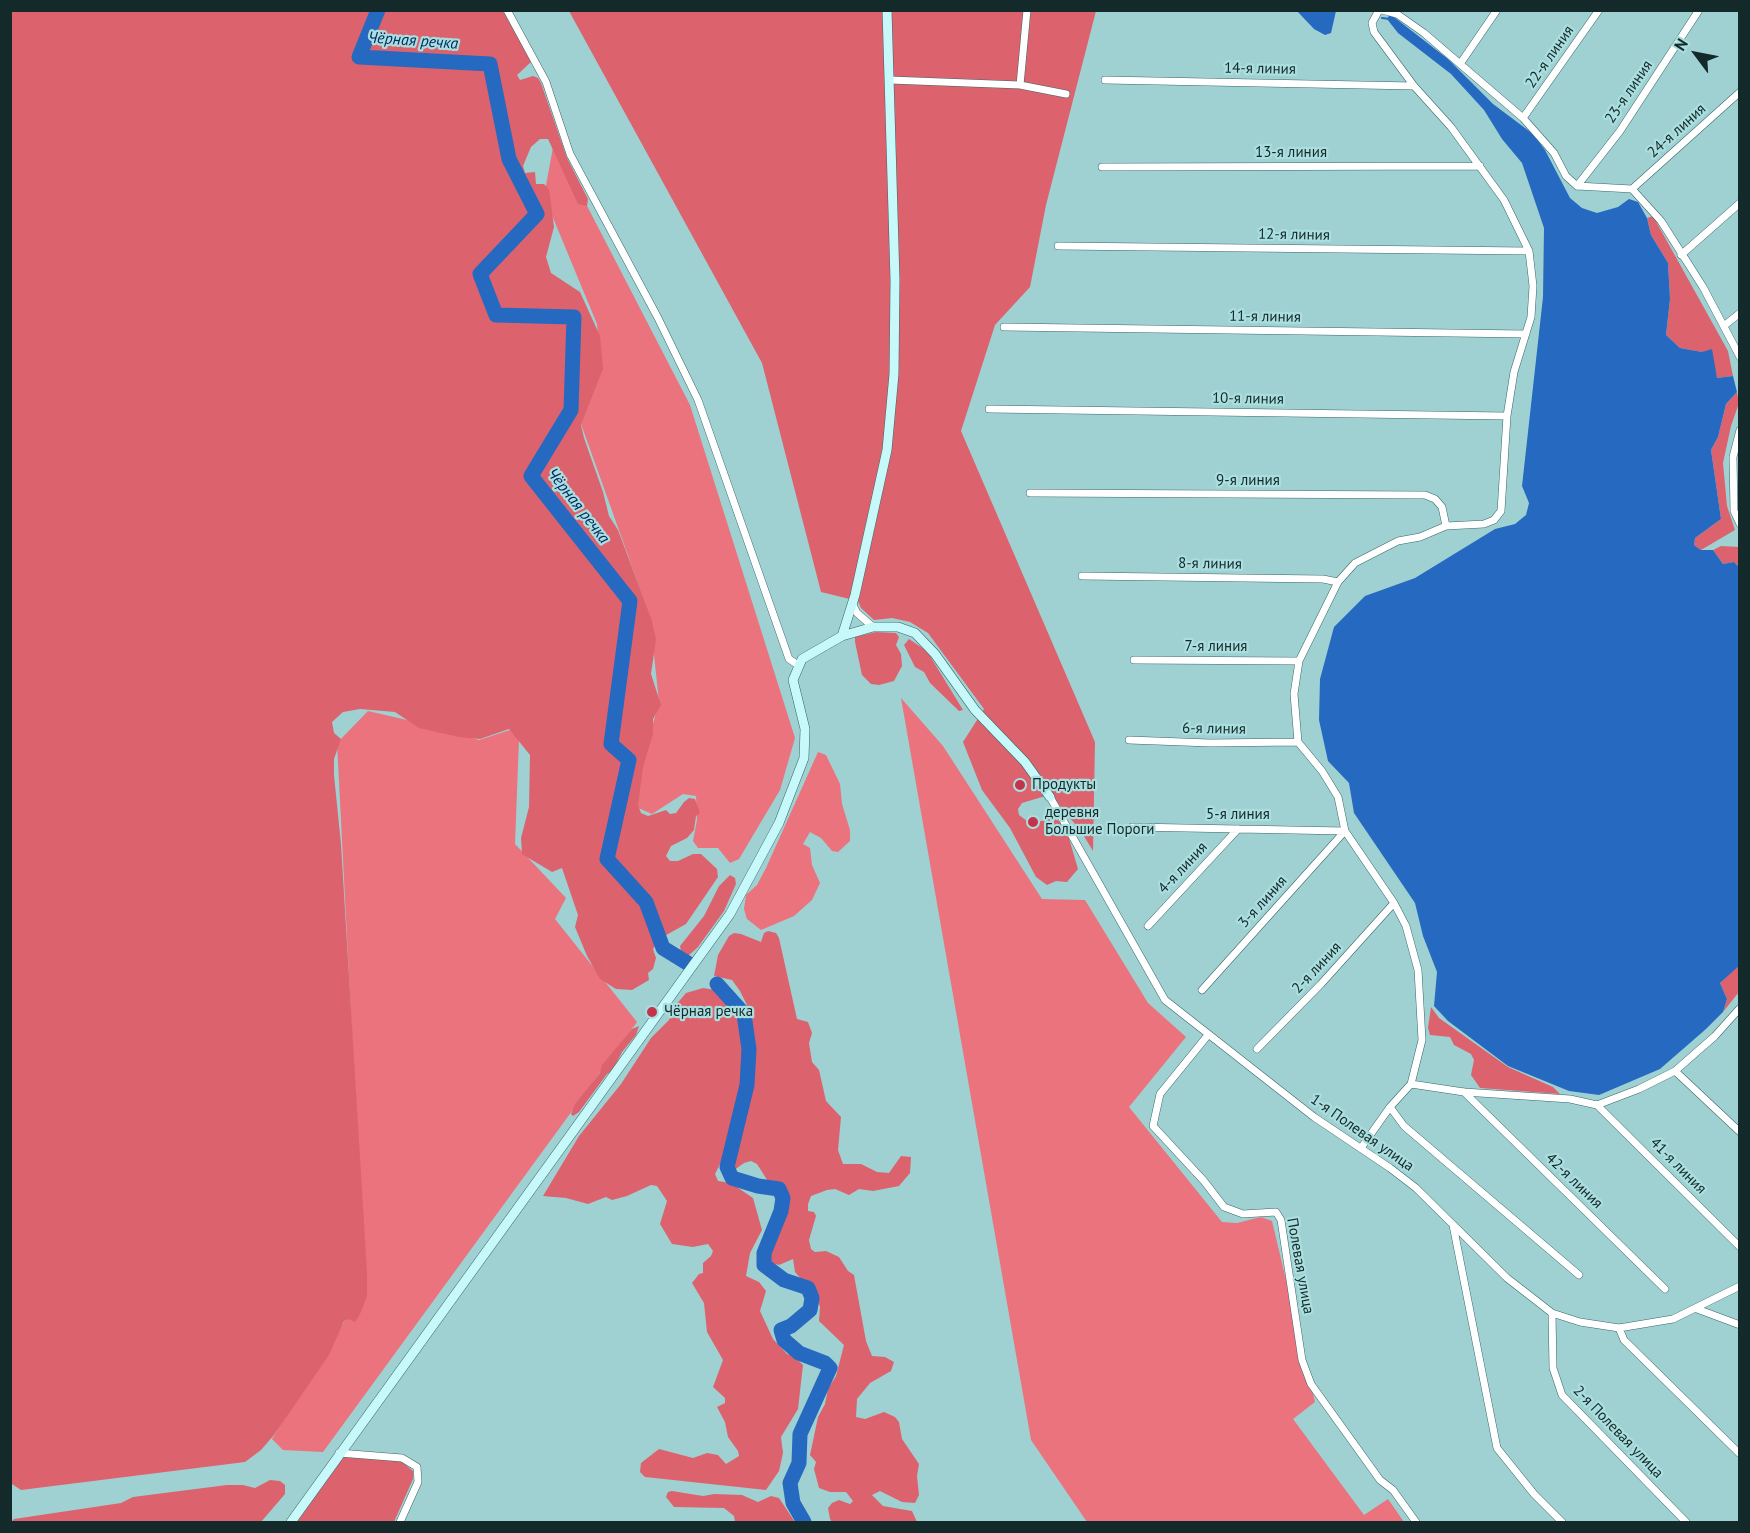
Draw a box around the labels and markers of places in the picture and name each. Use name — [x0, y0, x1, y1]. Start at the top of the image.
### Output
place label: Продукты — [1032, 776, 1096, 794]
marker: Продукты — [1013, 778, 1027, 792]
place label: деревня Большие Пороги — [1045, 804, 1154, 839]
marker: деревня Большие Пороги — [1026, 815, 1040, 829]
place label: Чёрная речка — [664, 1003, 753, 1021]
marker: Чёрная речка — [645, 1005, 659, 1019]

